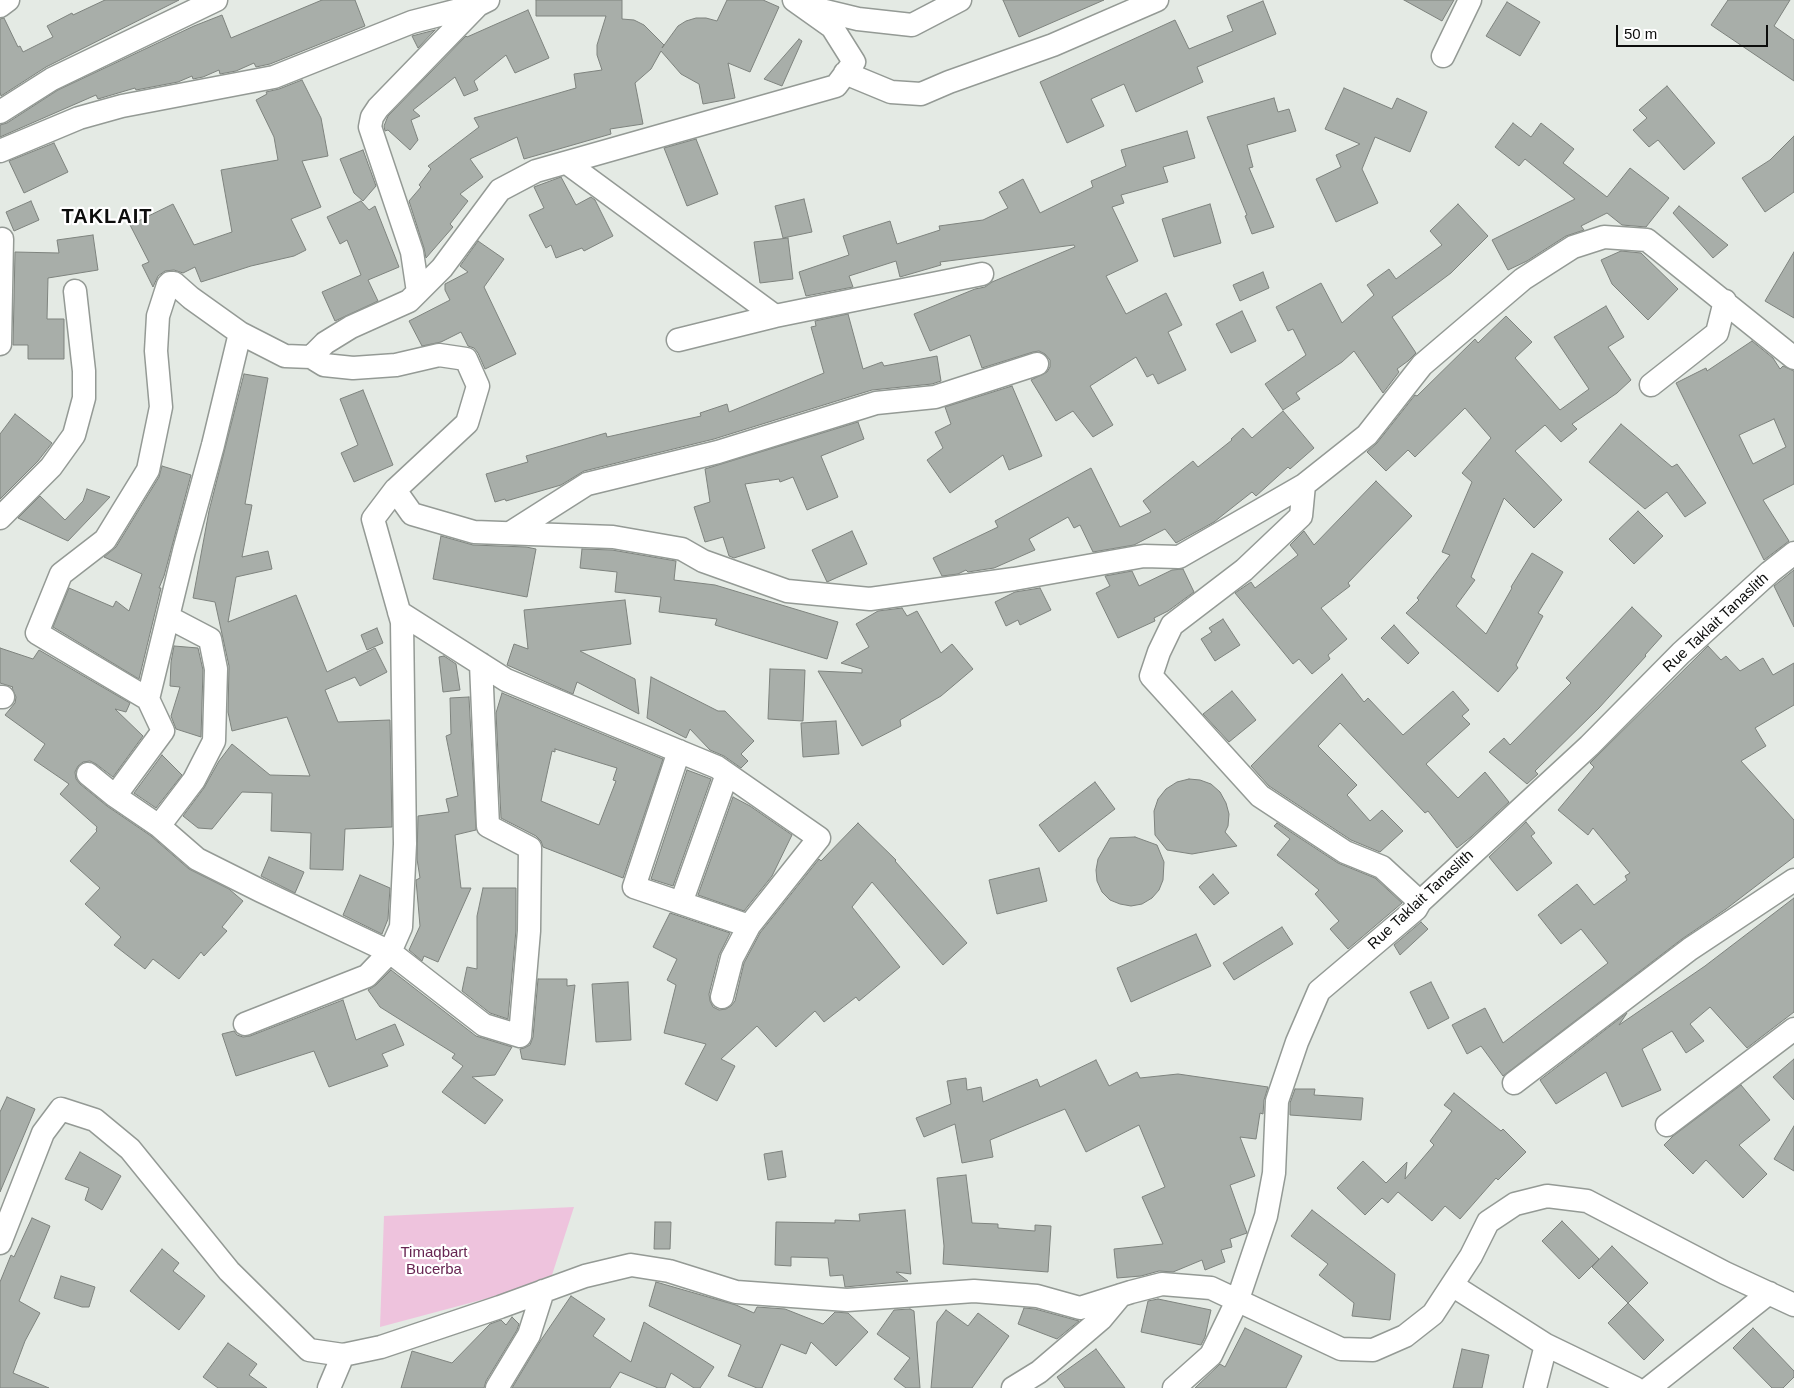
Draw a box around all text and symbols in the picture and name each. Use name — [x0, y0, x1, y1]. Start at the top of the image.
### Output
scale bar — [1619, 15, 1772, 47]
text: 50 m — [1624, 25, 1657, 42]
district label: TAKLAIT — [61, 205, 153, 229]
street label: Rue Taklait Tanaslith — [1660, 570, 1772, 676]
street label: Rue Taklait Tanaslith — [1365, 847, 1477, 953]
park label: Timaqbart Bucerba — [401, 1244, 467, 1279]

